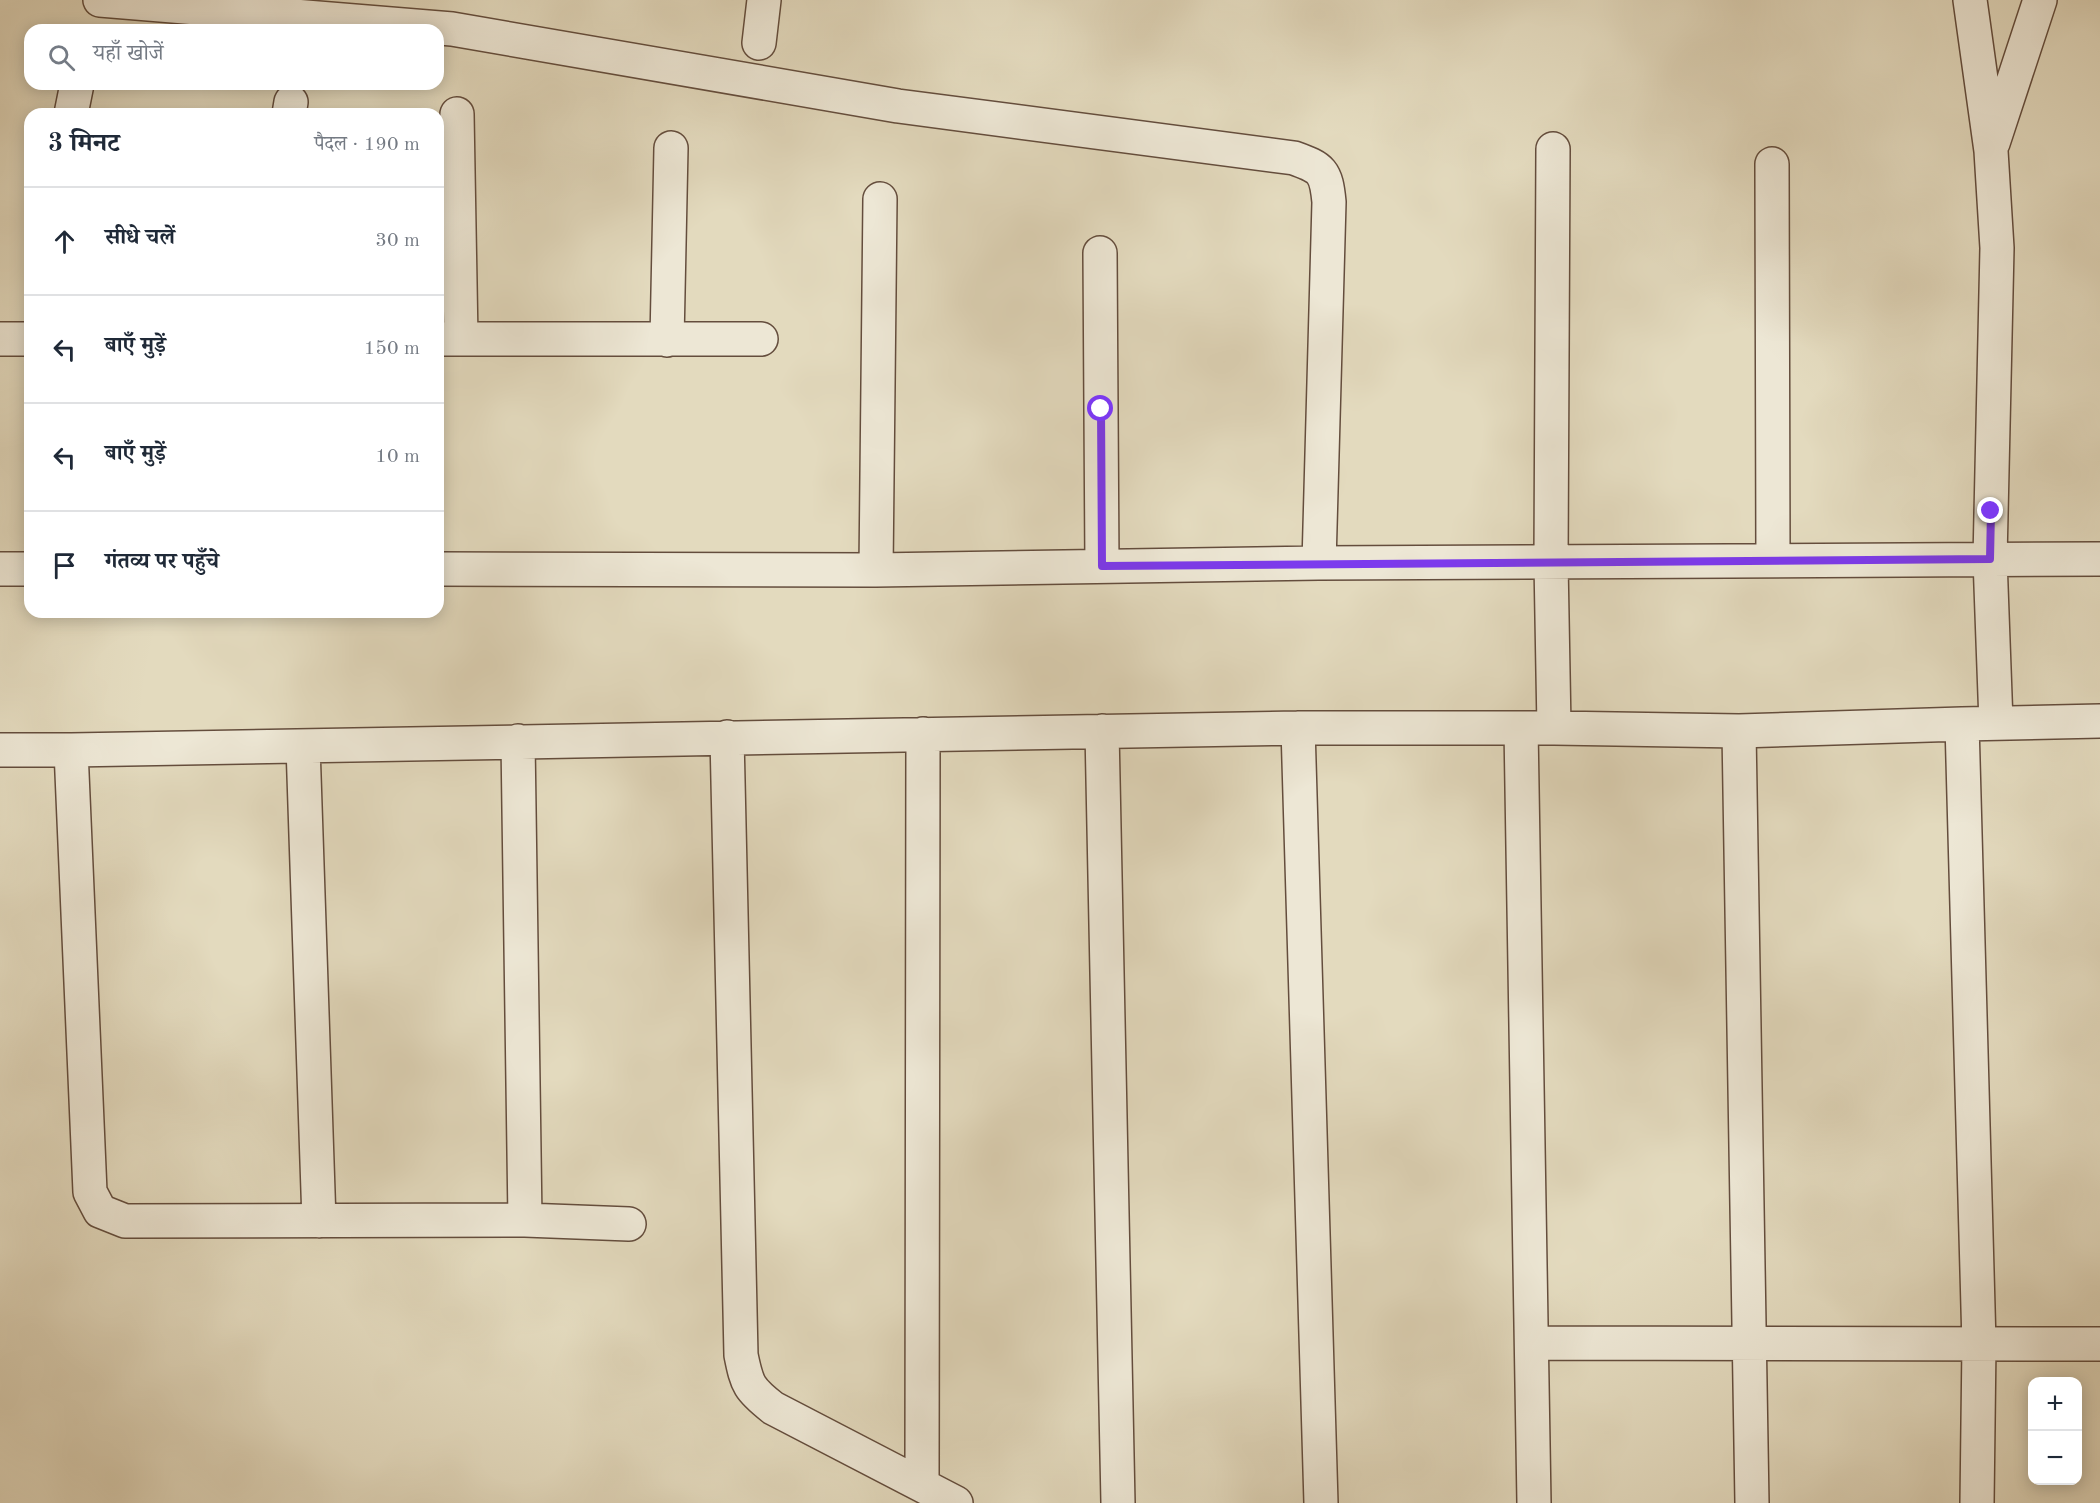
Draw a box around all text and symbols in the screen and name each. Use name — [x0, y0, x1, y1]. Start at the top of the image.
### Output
search box — [24, 24, 444, 90]
icon: search — [45, 41, 78, 74]
text: यहाँ खोजें — [93, 43, 164, 65]
text: 3 मिनट — [48, 131, 120, 157]
text: पैदल · 190 m — [314, 135, 420, 155]
icon: ahead — [48, 225, 81, 258]
text: सीधे चलें — [105, 227, 175, 249]
text: 30 m — [375, 231, 420, 251]
icon: left — [48, 333, 81, 366]
text: बाएँ मुड़ें — [105, 335, 166, 357]
text: 150 m — [364, 339, 420, 359]
route start — [1087, 395, 1113, 421]
icon: left — [48, 441, 81, 474]
text: बाएँ मुड़ें — [105, 443, 166, 465]
text: 10 m — [375, 447, 420, 467]
route end — [1977, 497, 2003, 523]
icon: arrive — [48, 549, 81, 582]
text: गंतव्य पर पहुँचे — [105, 551, 219, 573]
map controls — [2028, 1377, 2082, 1485]
button: + — [2028, 1377, 2082, 1431]
button: − — [2028, 1431, 2082, 1485]

